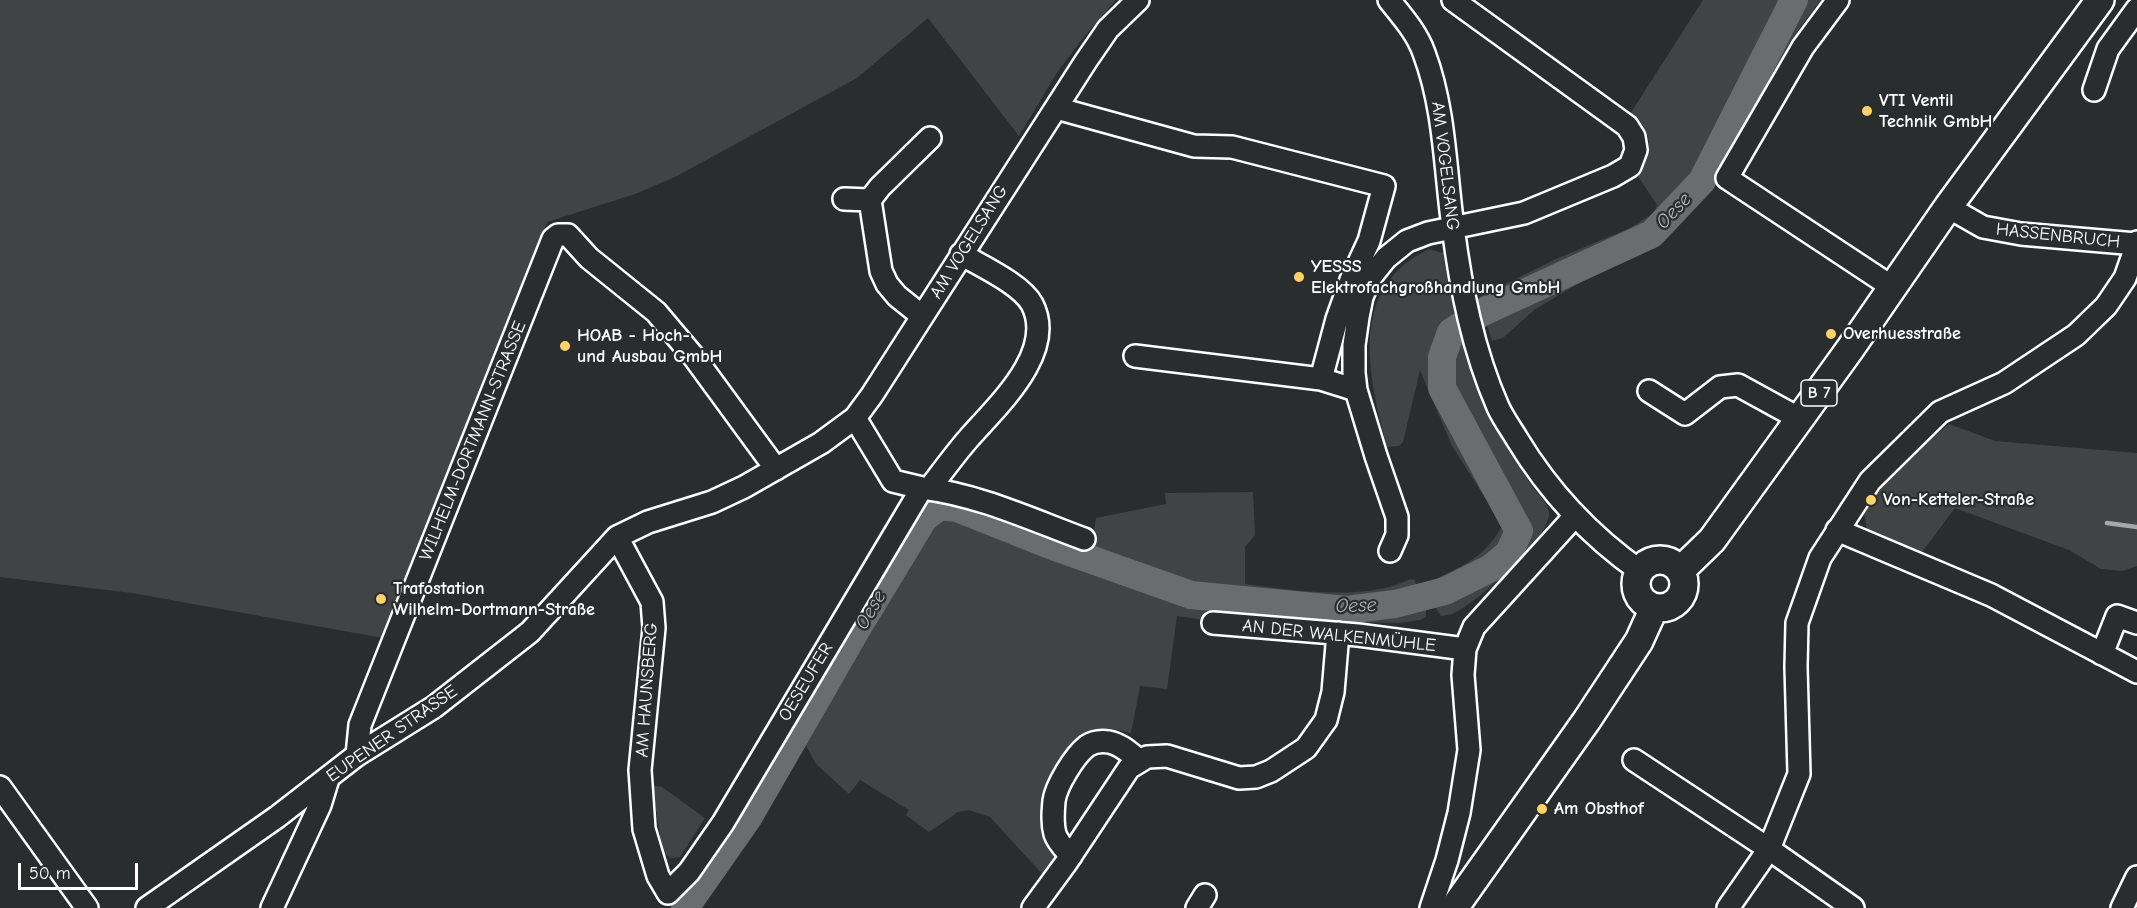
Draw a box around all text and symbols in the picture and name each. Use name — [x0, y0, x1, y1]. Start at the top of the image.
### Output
place label: VTI Ventil Technik GmbH — [1879, 90, 1992, 132]
street label: AM VOGELSANG — [1426, 100, 1464, 232]
marker: VTI Ventil Technik GmbH — [1860, 104, 1874, 118]
street label: AM VOGELSANG — [925, 181, 1013, 303]
water label: Oese — [1651, 188, 1697, 234]
street label: HASSENBRUCH — [1995, 219, 2121, 253]
place label: YESSS Elektrofachgroßhandlung GmbH — [1311, 256, 1560, 298]
marker: YESSS Elektrofachgroßhandlung GmbH — [1292, 270, 1306, 284]
street label: WILHELM-DORTMANN-STRASSE — [415, 318, 531, 564]
place label: Overhuesstraße — [1843, 323, 1961, 345]
place label: HOAB - Hoch- und Ausbau GmbH — [577, 325, 722, 368]
marker: Overhuesstraße — [1824, 327, 1838, 341]
marker: HOAB - Hoch- und Ausbau GmbH — [558, 339, 572, 353]
road number: B 7 — [1801, 380, 1837, 406]
place label: Von-Ketteler-Straße — [1883, 489, 2034, 511]
marker: Von-Ketteler-Straße — [1864, 493, 1878, 507]
place label: Trafostation Wilhelm-Dortmann-Straße — [393, 578, 595, 620]
water label: Oese — [850, 586, 892, 634]
marker: Trafostation Wilhelm-Dortmann-Straße — [374, 592, 388, 606]
water label: Oese — [1335, 593, 1377, 619]
street label: AN DER WALKENMÜHLE — [1241, 615, 1437, 657]
street label: AM HAUNSBERG — [632, 622, 662, 758]
street label: OESEUFER — [774, 639, 838, 725]
street label: EUPENER STRASSE — [322, 681, 462, 787]
place label: Am Obsthof — [1554, 798, 1644, 820]
marker: Am Obsthof — [1535, 802, 1549, 816]
scale bar — [21, 851, 141, 889]
text: 50 m — [29, 863, 71, 884]

